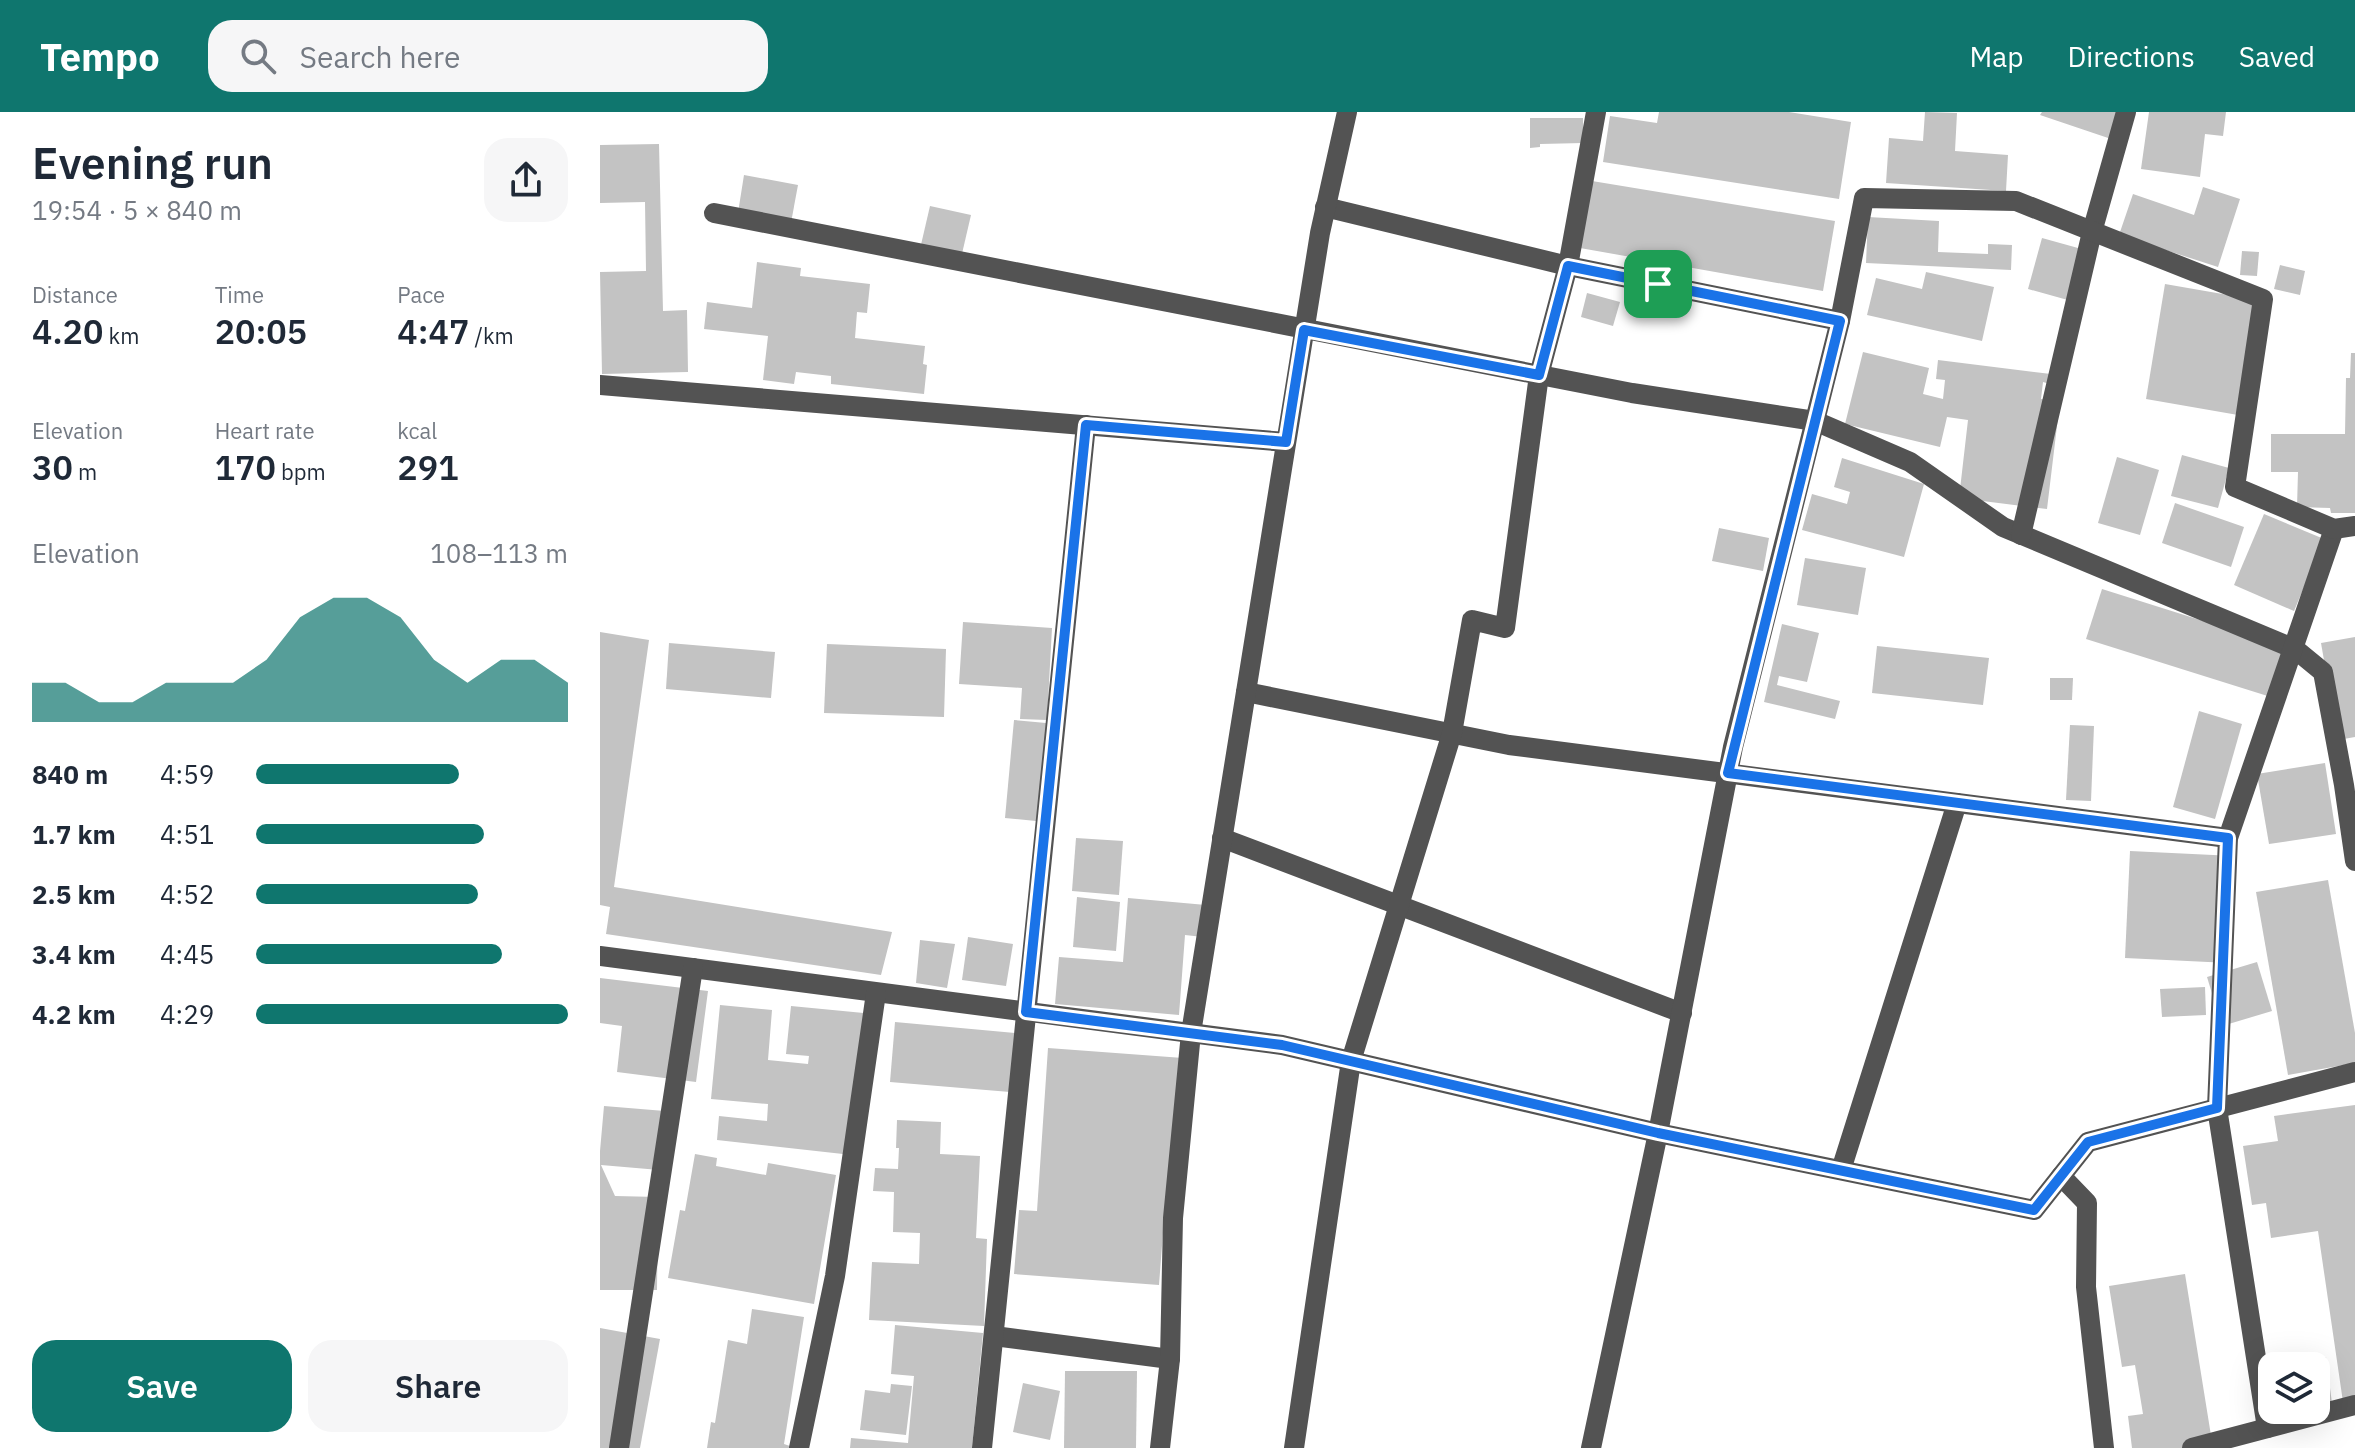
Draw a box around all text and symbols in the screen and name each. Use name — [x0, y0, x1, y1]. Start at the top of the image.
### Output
search box — [208, 20, 768, 92]
text: Tempo — [40, 32, 160, 81]
icon: search — [236, 34, 280, 78]
text: Search here — [300, 37, 460, 76]
text: Map — [1969, 38, 2023, 75]
text: Directions — [2067, 38, 2195, 75]
text: Saved — [2239, 38, 2315, 75]
text: Evening run — [32, 134, 273, 191]
button: share — [484, 138, 568, 222]
text: 19:54 · 5 × 840 m — [32, 193, 242, 227]
pin — [1624, 250, 1692, 318]
icon: arrive — [1636, 262, 1680, 306]
text: Distance — [32, 280, 118, 309]
text: Time — [215, 280, 264, 309]
text: Pace — [397, 280, 445, 309]
text: 4.20 — [32, 309, 103, 353]
text: 20:05 — [215, 309, 307, 353]
text: 4:47 — [397, 309, 469, 353]
text: km — [103, 321, 139, 350]
text: /km — [469, 321, 514, 350]
text: Elevation — [32, 416, 123, 445]
text: Heart rate — [215, 416, 315, 445]
text: kcal — [397, 416, 437, 445]
text: 30 — [32, 445, 73, 489]
text: 170 — [215, 445, 276, 489]
text: 291 — [397, 445, 459, 489]
text: m — [73, 457, 97, 486]
text: bpm — [276, 457, 326, 486]
text: Elevation — [32, 536, 140, 570]
text: 108–113 m — [430, 536, 568, 570]
text: 840 m — [32, 757, 108, 791]
text: 4:59 — [160, 757, 214, 791]
text: 1.7 km — [32, 817, 116, 851]
text: 4:51 — [160, 817, 214, 851]
text: 2.5 km — [32, 877, 116, 911]
text: 4:52 — [160, 877, 214, 911]
text: 3.4 km — [32, 937, 116, 971]
text: 4:45 — [160, 937, 214, 971]
text: 4.2 km — [32, 997, 116, 1031]
text: 4:29 — [160, 997, 214, 1031]
button: Save — [32, 1340, 292, 1432]
button: Share — [308, 1340, 568, 1432]
map controls — [2258, 1352, 2330, 1424]
button: layers — [2258, 1352, 2330, 1424]

